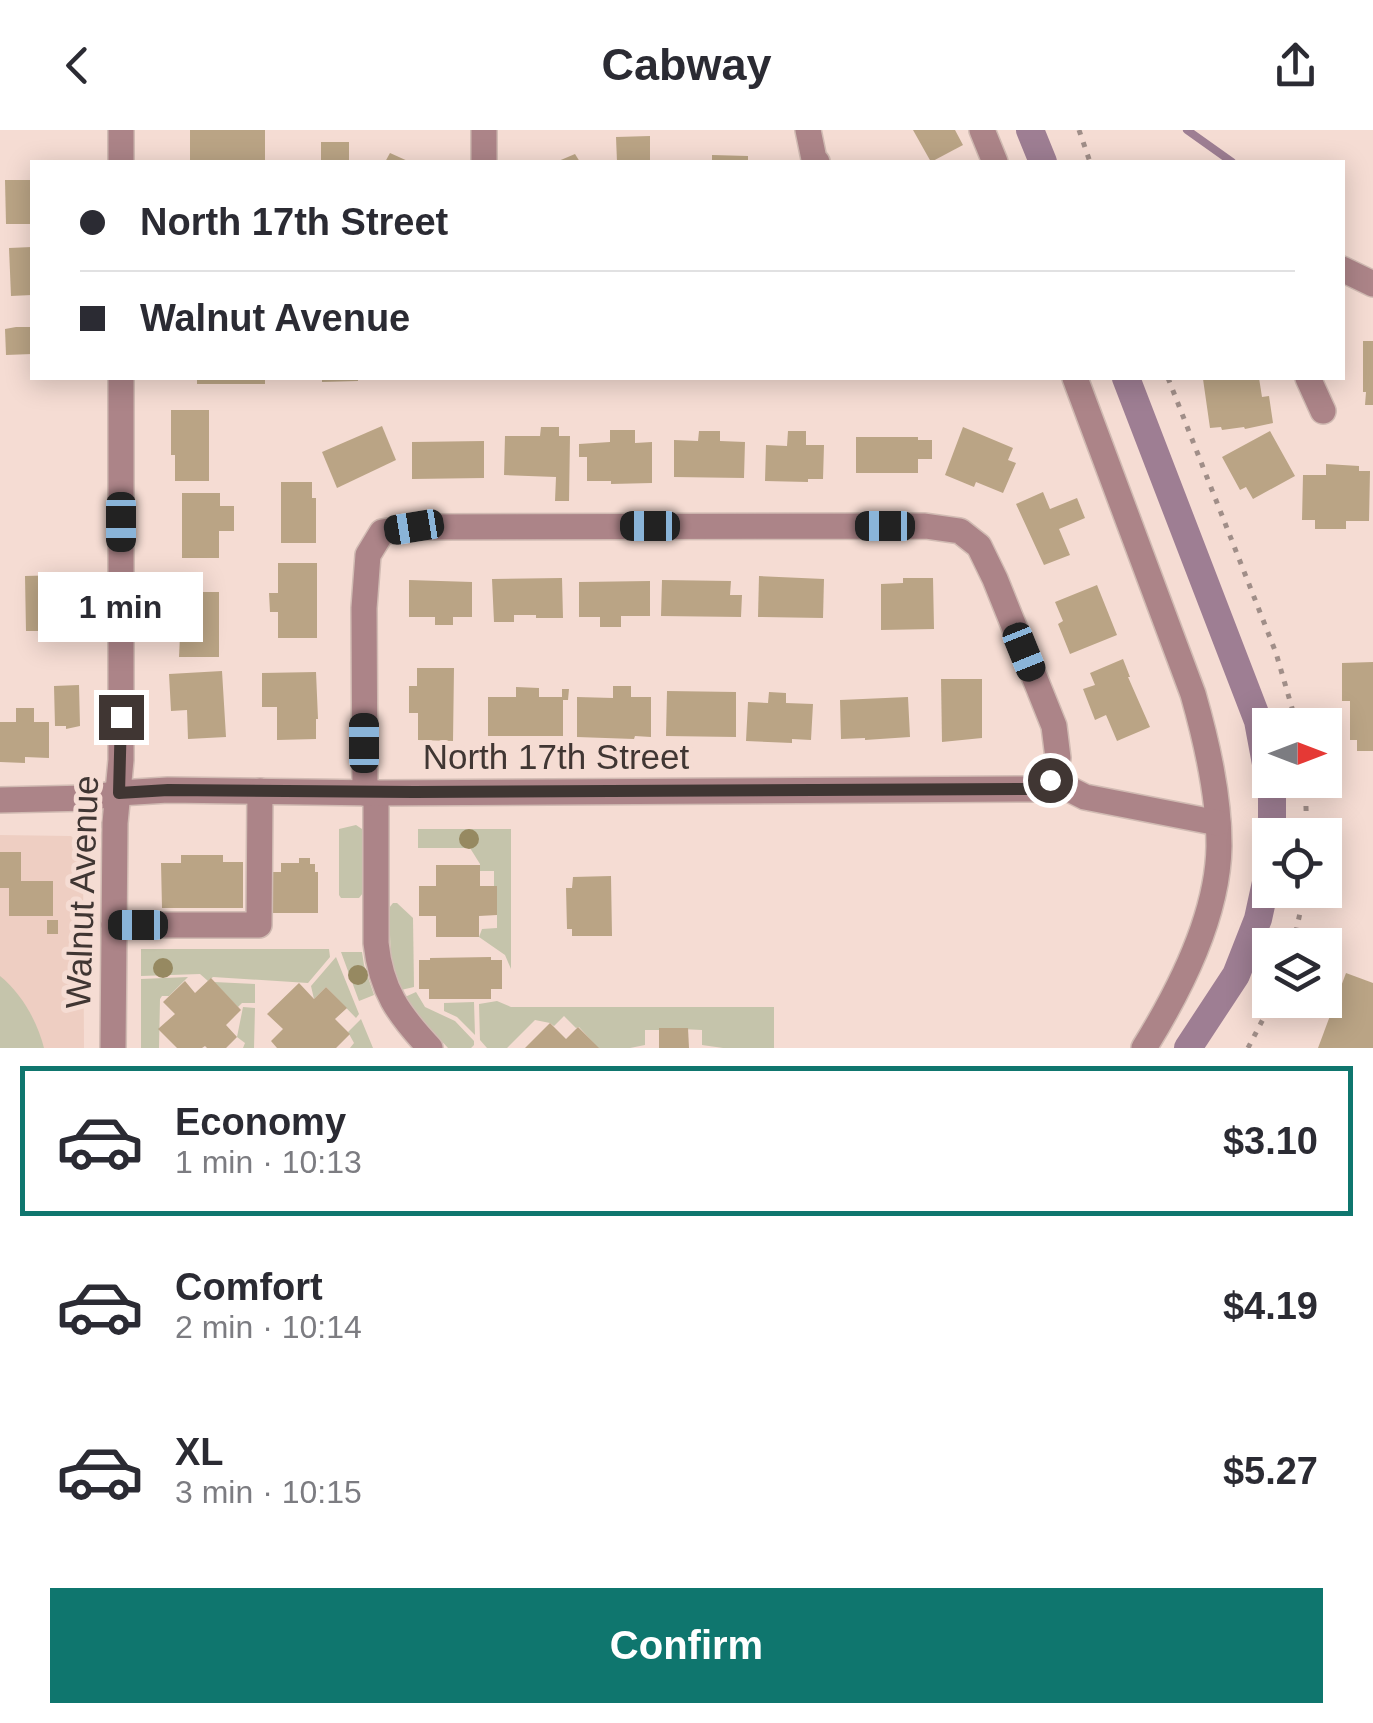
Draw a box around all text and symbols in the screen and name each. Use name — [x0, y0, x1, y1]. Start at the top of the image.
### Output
icon: back — [50, 38, 105, 93]
icon: share — [1268, 38, 1323, 93]
text: Cabway — [601, 39, 772, 90]
text: North 17th Street — [140, 201, 448, 243]
text: Walnut Avenue — [140, 297, 410, 339]
car — [106, 492, 136, 552]
car — [382, 507, 446, 547]
car — [620, 511, 680, 541]
car — [855, 511, 915, 541]
callout: 1 min — [38, 572, 204, 642]
text: 1 min — [79, 589, 162, 625]
car — [999, 619, 1049, 685]
route end — [99, 695, 144, 740]
north arrow — [1252, 708, 1342, 798]
map controls — [1252, 708, 1342, 1018]
car — [349, 713, 379, 773]
street label: North 17th Street — [423, 737, 690, 776]
route start — [1028, 758, 1073, 803]
street label: Walnut Avenue — [58, 775, 105, 1009]
button: locate — [1252, 818, 1342, 908]
car — [108, 910, 168, 940]
button: layers — [1252, 928, 1342, 1018]
icon: car — [55, 1096, 145, 1186]
text: Economy — [175, 1101, 346, 1143]
text: $3.10 — [1223, 1120, 1318, 1162]
text: 1 min · 10:13 — [175, 1144, 362, 1180]
icon: car — [55, 1261, 145, 1351]
text: Comfort — [175, 1266, 323, 1308]
text: $4.19 — [1223, 1285, 1318, 1327]
text: 2 min · 10:14 — [175, 1309, 362, 1345]
icon: car — [55, 1426, 145, 1516]
text: XL — [175, 1431, 224, 1473]
text: $5.27 — [1223, 1450, 1318, 1492]
text: 3 min · 10:15 — [175, 1474, 362, 1510]
button: Confirm — [50, 1588, 1323, 1703]

